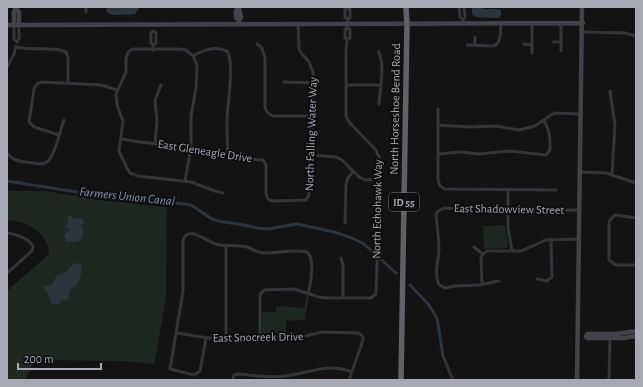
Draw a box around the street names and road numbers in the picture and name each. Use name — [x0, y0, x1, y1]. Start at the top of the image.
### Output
street label: North Horseshoe Bend Road — [388, 43, 402, 175]
street label: North Falling Water Way — [303, 77, 320, 191]
street label: East Gleneagle Drive — [157, 138, 253, 164]
street label: North Echohawk Way — [370, 159, 385, 259]
road number: ID 55 — [389, 193, 419, 211]
street label: East Shadowview Street — [454, 202, 565, 216]
street label: East Snocreek Drive — [212, 330, 304, 344]

